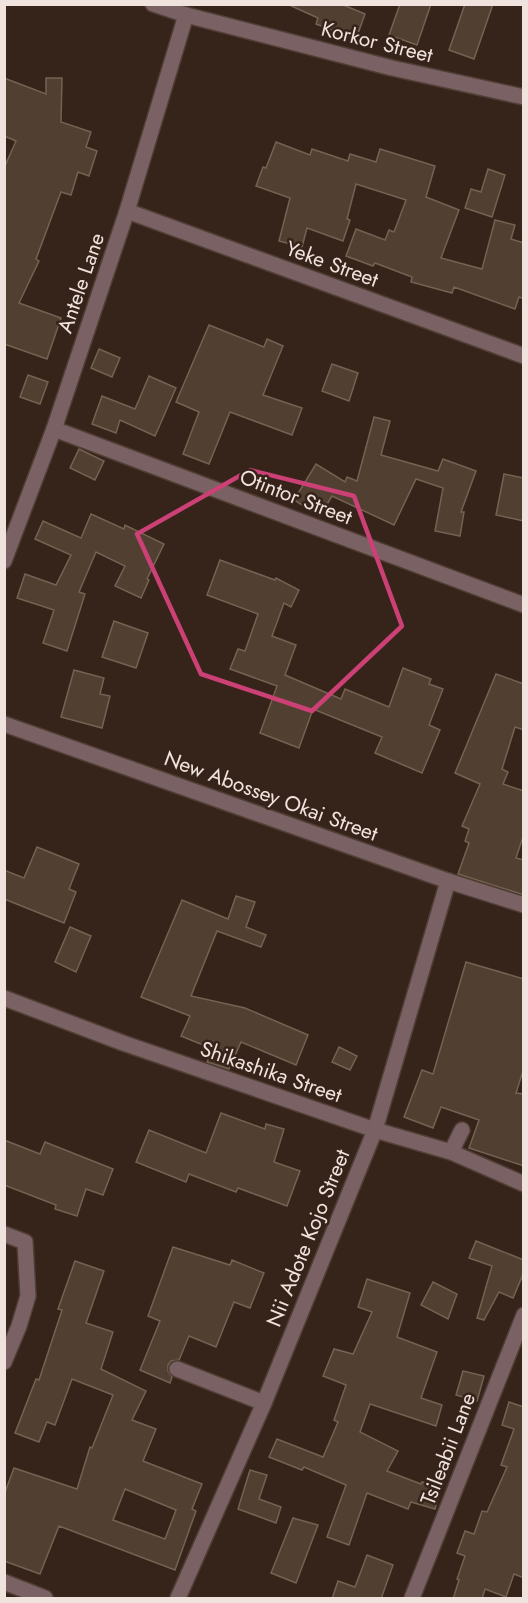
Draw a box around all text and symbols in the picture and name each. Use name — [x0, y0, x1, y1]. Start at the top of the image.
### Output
street label: Korkor Street — [318, 14, 436, 70]
street label: Antele Lane — [50, 229, 112, 337]
street label: Yeke Street — [281, 233, 383, 295]
street label: Otintor Street — [235, 462, 357, 532]
street label: New Abossey Okai Street — [160, 743, 382, 849]
street label: Shikashika Street — [196, 1034, 346, 1110]
street label: Nii Adote Kojo Street — [259, 1145, 357, 1331]
street label: Tsileabii Lane — [413, 1388, 483, 1509]

